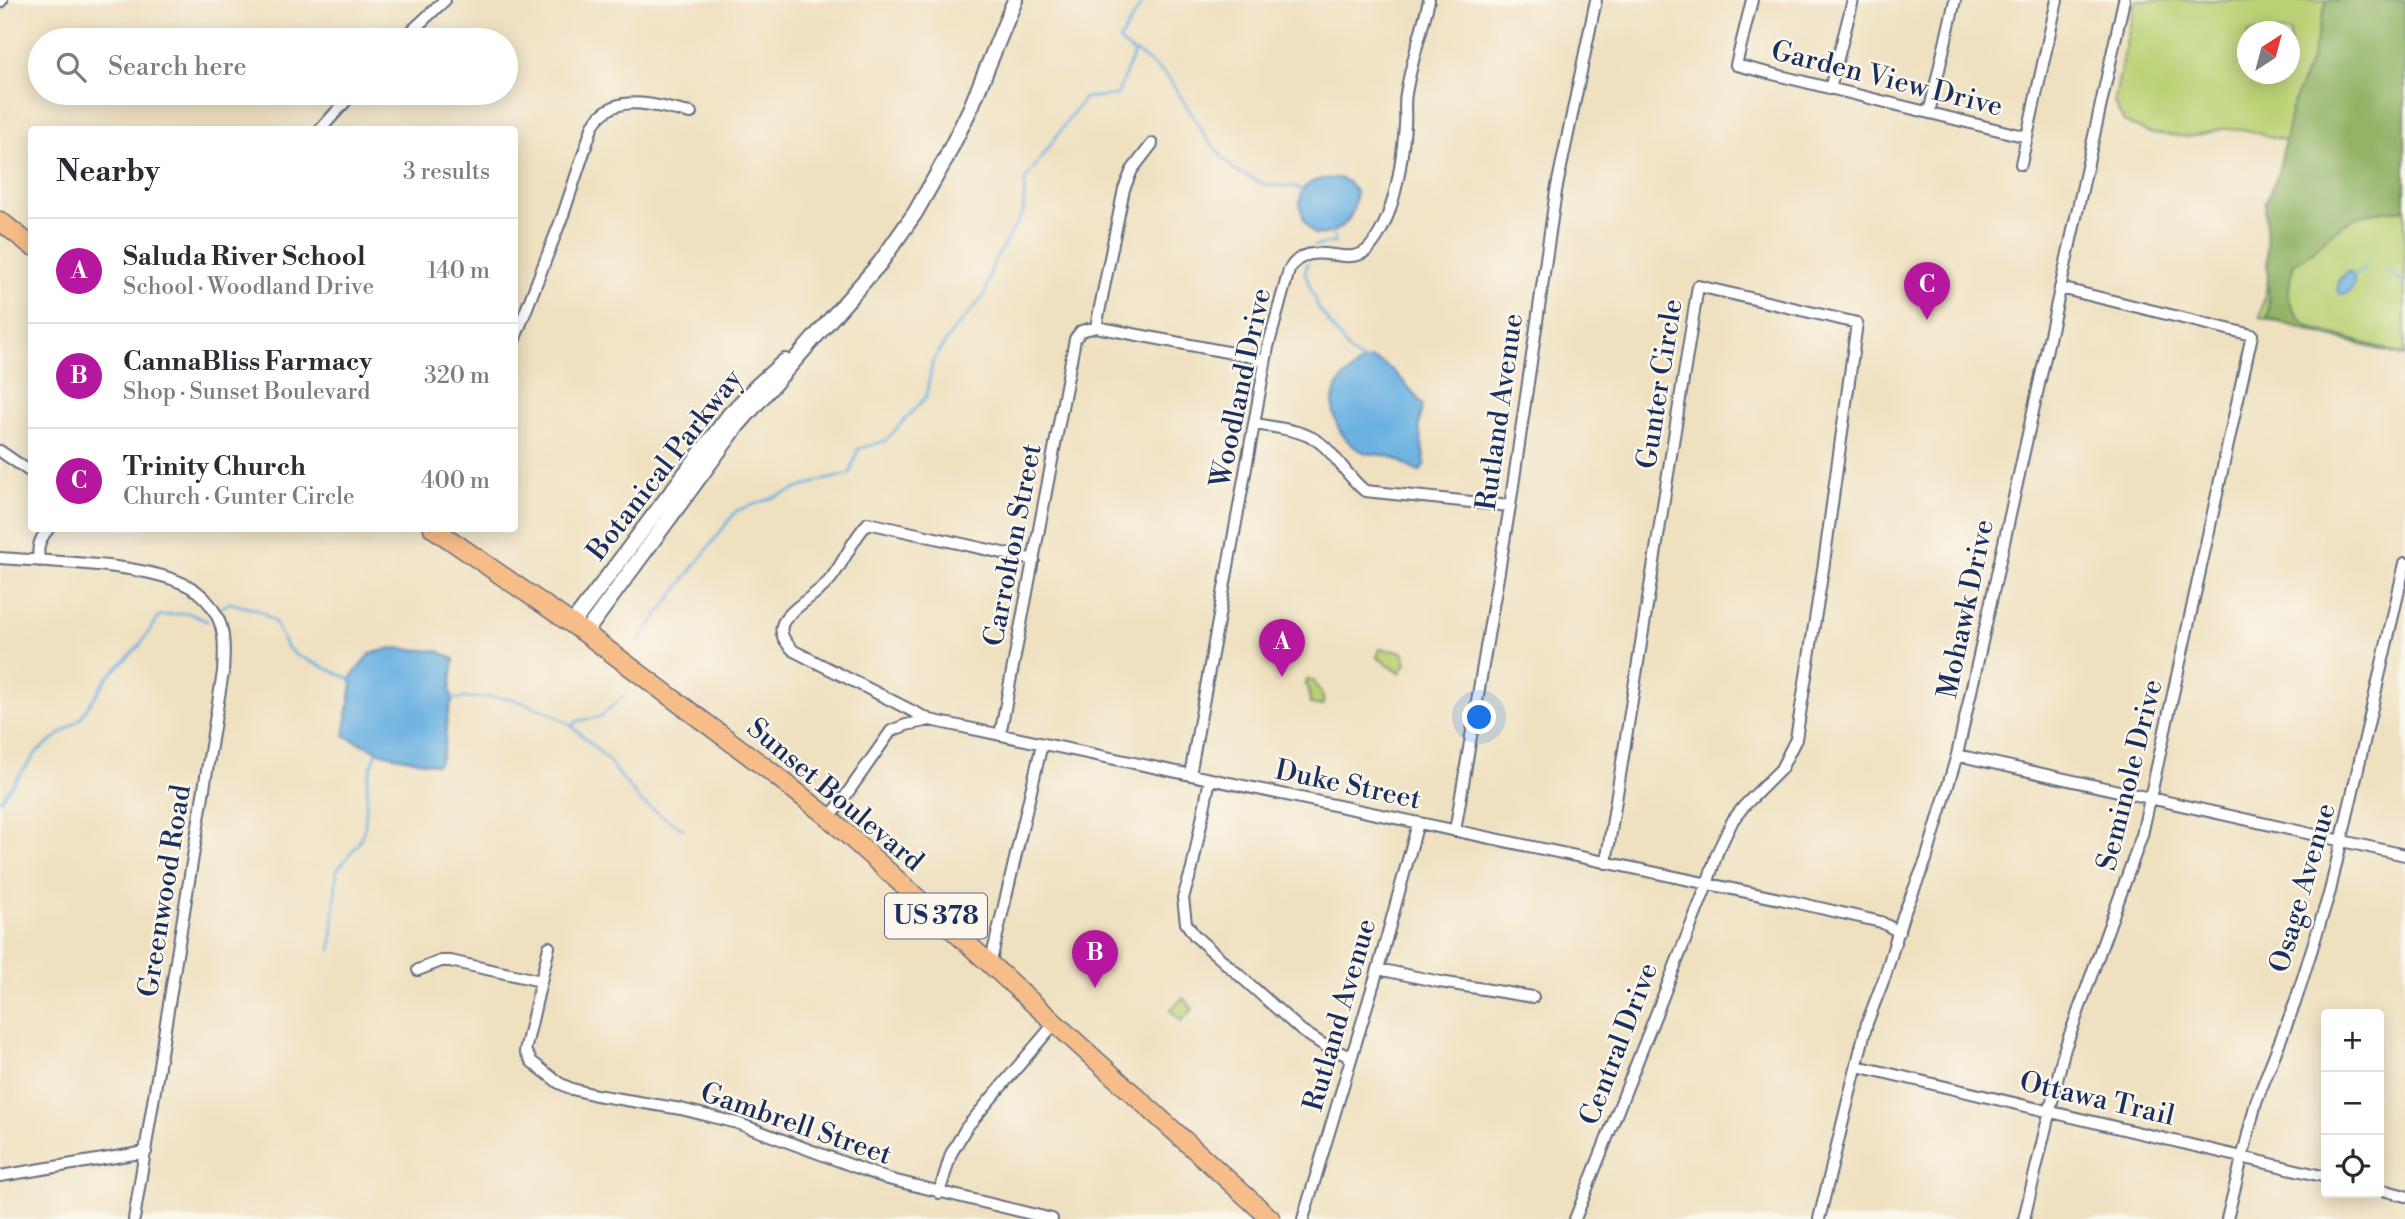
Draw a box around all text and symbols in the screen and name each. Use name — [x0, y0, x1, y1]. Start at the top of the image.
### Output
north arrow — [2237, 21, 2300, 84]
search box — [28, 28, 518, 105]
street label: Garden View Drive — [1768, 33, 2006, 125]
icon: search — [52, 48, 90, 86]
text: Search here — [108, 51, 247, 83]
text: Nearby — [56, 153, 160, 191]
text: 3 results — [403, 158, 490, 186]
text: Saluda River School — [123, 241, 366, 273]
text: A — [71, 257, 87, 285]
text: 140 m — [427, 257, 490, 285]
pin: C — [1904, 262, 1950, 320]
text: School · Woodland Drive — [123, 273, 374, 301]
street label: Woodland Drive — [1203, 285, 1279, 492]
street label: Gunter Circle — [1629, 297, 1691, 471]
street label: Rutland Avenue — [1469, 311, 1531, 513]
text: CannaBliss Farmacy — [123, 346, 372, 378]
text: B — [70, 362, 88, 390]
text: 320 m — [424, 362, 490, 390]
street label: Botanical Parkway — [579, 362, 751, 568]
text: Shop · Sunset Boulevard — [123, 378, 370, 406]
street label: Carrolton Street — [976, 441, 1050, 649]
text: Trinity Church — [123, 451, 306, 483]
text: C — [71, 467, 87, 495]
text: 400 m — [421, 467, 490, 495]
text: Church · Gunter Circle — [123, 483, 355, 511]
street label: Mohawk Drive — [1930, 516, 2002, 702]
pin: A — [1259, 619, 1305, 677]
street label: Seminole Drive — [2089, 676, 2171, 874]
your location — [1462, 700, 1496, 734]
street label: Sunset Boulevard — [739, 711, 931, 879]
street label: Duke Street — [1272, 752, 1424, 818]
street label: Greenwood Road — [131, 782, 199, 1000]
street label: Osage Avenue — [2262, 799, 2344, 977]
road number: US 378 — [885, 894, 987, 939]
street label: Rutland Avenue — [1296, 915, 1384, 1115]
pin: B — [1072, 930, 1118, 988]
street label: Central Drive — [1572, 958, 1666, 1130]
map controls — [2321, 1009, 2384, 1198]
button: + — [2321, 1009, 2384, 1072]
street label: Ottawa Trail — [2016, 1064, 2178, 1134]
button: − — [2321, 1072, 2384, 1135]
street label: Gambrell Street — [696, 1075, 896, 1173]
button: locate — [2321, 1135, 2384, 1198]

